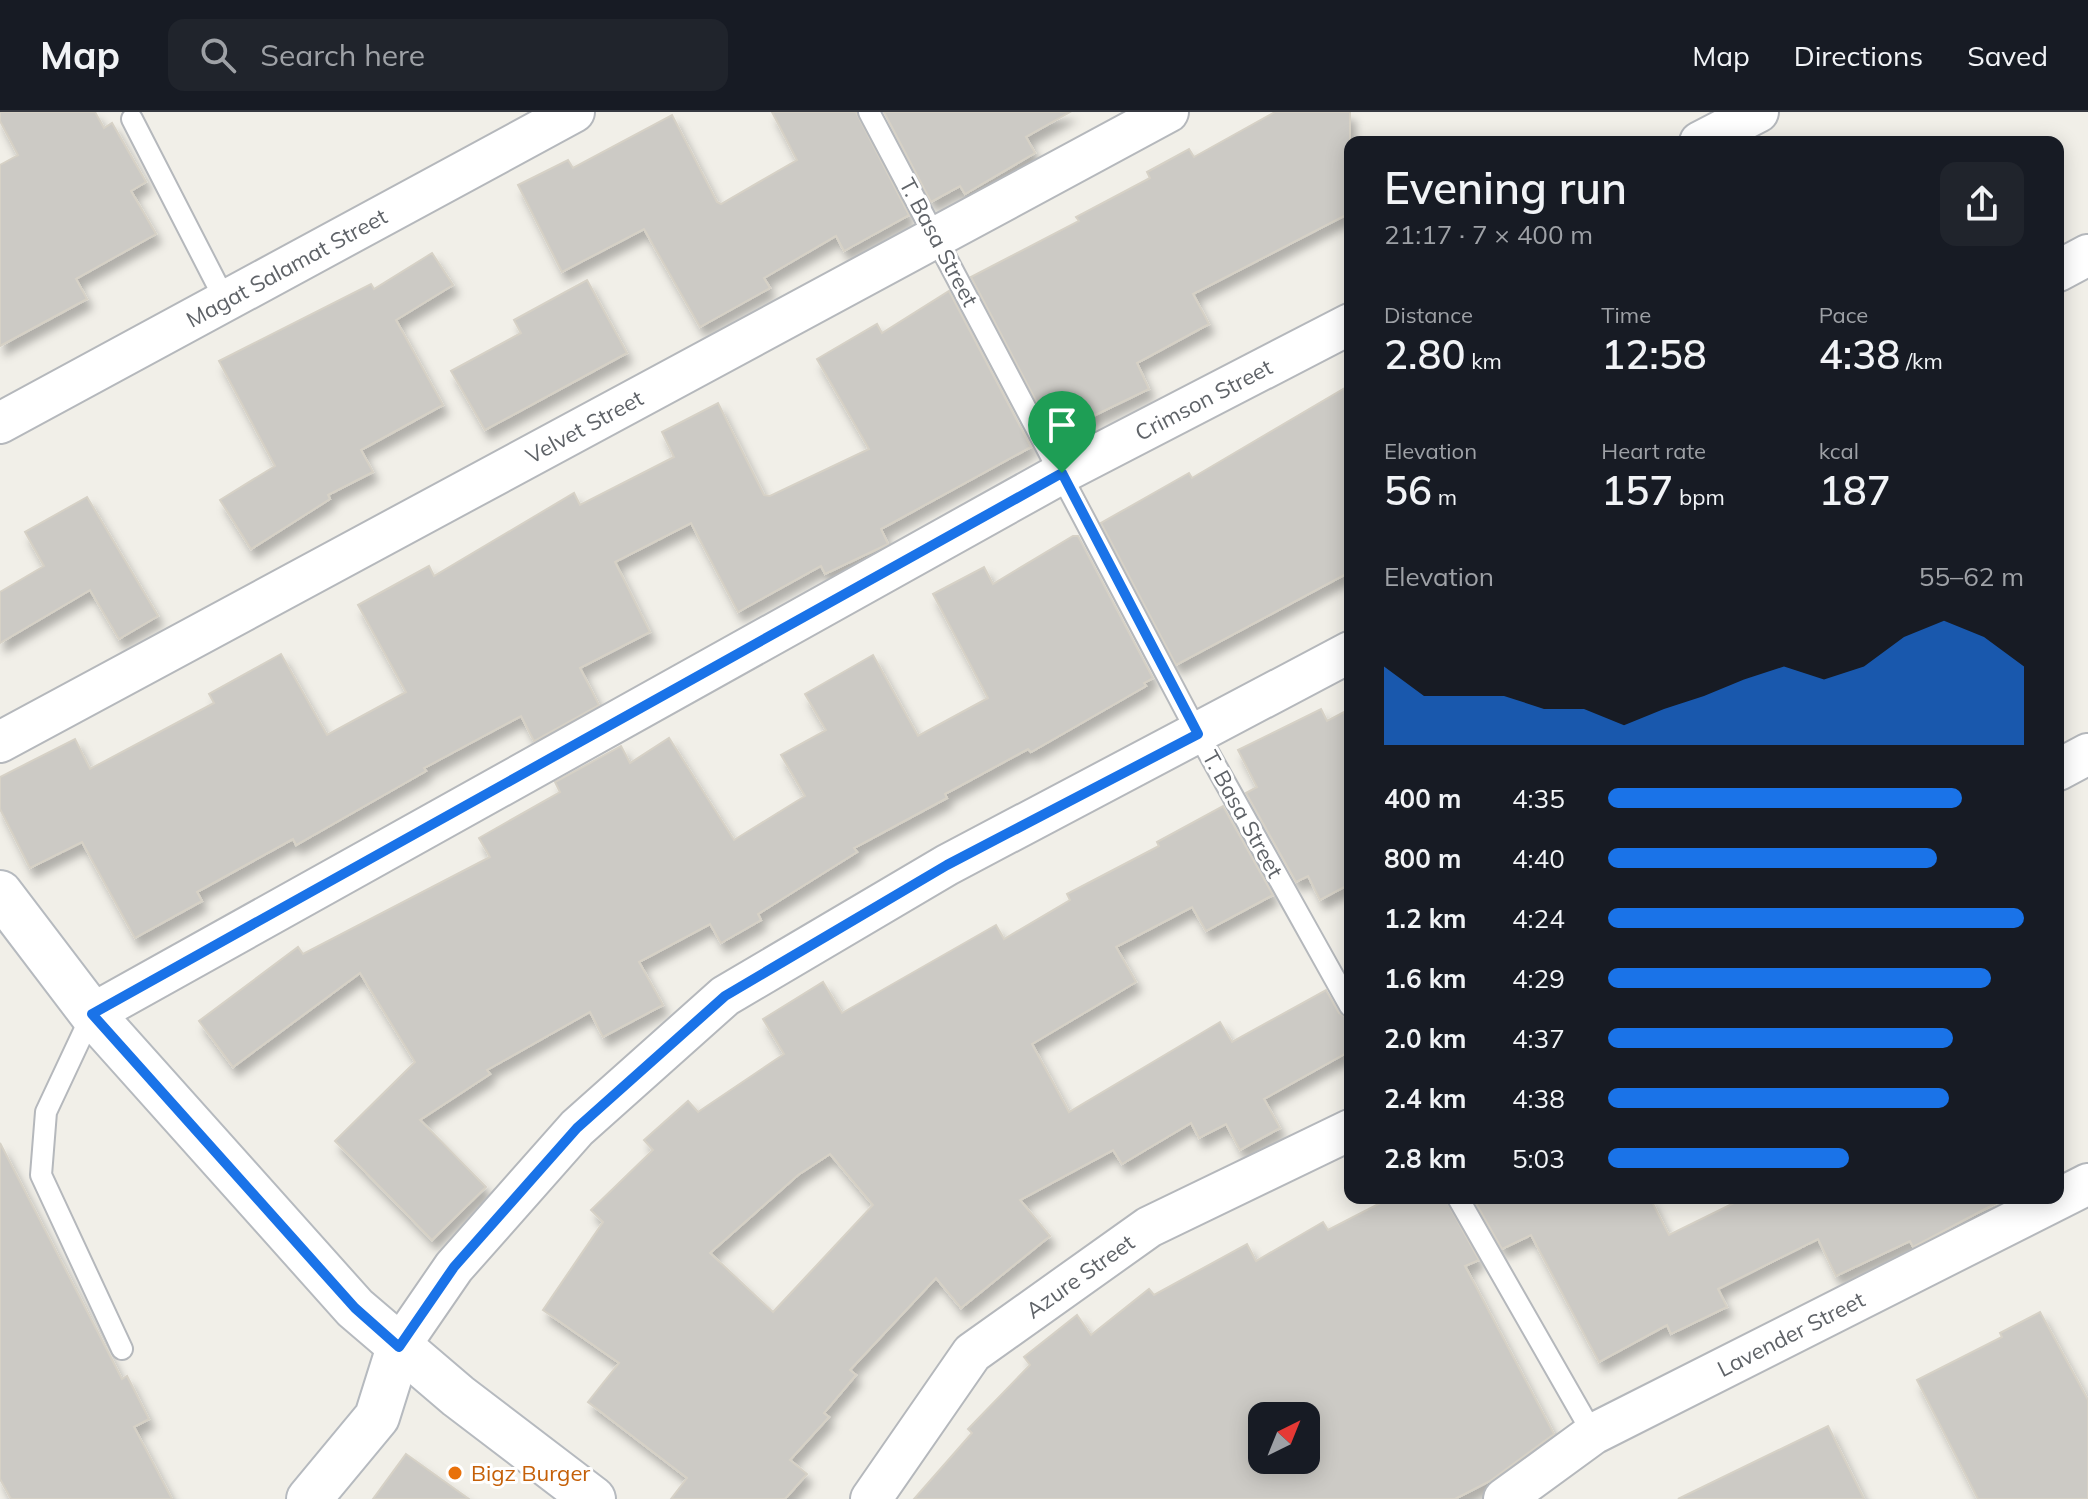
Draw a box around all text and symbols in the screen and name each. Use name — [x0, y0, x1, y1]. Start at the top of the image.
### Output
search box — [168, 19, 728, 91]
text: Map — [40, 31, 120, 79]
icon: search — [196, 33, 240, 77]
text: Search here — [260, 36, 425, 74]
text: Map — [1692, 38, 1750, 73]
text: Directions — [1794, 38, 1923, 73]
text: Saved — [1967, 38, 2048, 73]
text: Evening run — [1384, 160, 1627, 215]
button: share — [1940, 162, 2024, 246]
street label: T. Basa Street — [893, 173, 985, 311]
street label: Magat Salamat Street — [181, 202, 392, 333]
text: 21:17 · 7 × 400 m — [1384, 218, 1593, 251]
text: Distance — [1384, 301, 1473, 329]
text: Time — [1601, 301, 1651, 329]
text: Pace — [1819, 301, 1868, 329]
text: 2.80 — [1384, 329, 1465, 379]
text: 12:58 — [1601, 329, 1707, 379]
text: 4:38 — [1819, 329, 1900, 379]
text: km — [1465, 347, 1502, 375]
text: /km — [1900, 347, 1943, 375]
street label: Crimson Street — [1130, 353, 1277, 447]
street label: Velvet Street — [521, 384, 648, 470]
pin — [1028, 391, 1096, 473]
icon: arrive — [1040, 403, 1084, 447]
text: Elevation — [1384, 437, 1477, 465]
text: Heart rate — [1601, 437, 1706, 465]
text: kcal — [1819, 437, 1859, 465]
text: 56 — [1384, 465, 1432, 515]
text: 157 — [1601, 465, 1673, 515]
text: 187 — [1819, 465, 1891, 515]
text: m — [1432, 483, 1457, 511]
text: bpm — [1673, 483, 1725, 511]
text: Elevation — [1384, 560, 1494, 593]
text: 55–62 m — [1919, 560, 2024, 593]
street label: T. Basa Street — [1196, 745, 1290, 883]
text: 400 m — [1384, 782, 1461, 815]
text: 4:35 — [1512, 782, 1565, 815]
text: 800 m — [1384, 842, 1461, 875]
text: 4:40 — [1512, 842, 1565, 875]
text: 1.2 km — [1384, 902, 1467, 935]
text: 4:24 — [1512, 902, 1565, 935]
text: 1.6 km — [1384, 962, 1467, 995]
text: 4:29 — [1512, 962, 1565, 995]
text: 2.0 km — [1384, 1022, 1467, 1055]
text: 4:37 — [1512, 1022, 1565, 1055]
text: 2.4 km — [1384, 1082, 1467, 1115]
text: 4:38 — [1512, 1082, 1565, 1115]
text: 2.8 km — [1384, 1142, 1467, 1175]
text: 5:03 — [1512, 1142, 1565, 1175]
street label: Azure Street — [1020, 1228, 1140, 1324]
street label: Lavender Street — [1713, 1285, 1870, 1383]
north arrow — [1248, 1402, 1320, 1474]
map controls — [1248, 1402, 1320, 1474]
place label: Bigz Burger — [471, 1459, 590, 1487]
marker: Bigz Burger — [446, 1464, 464, 1482]

